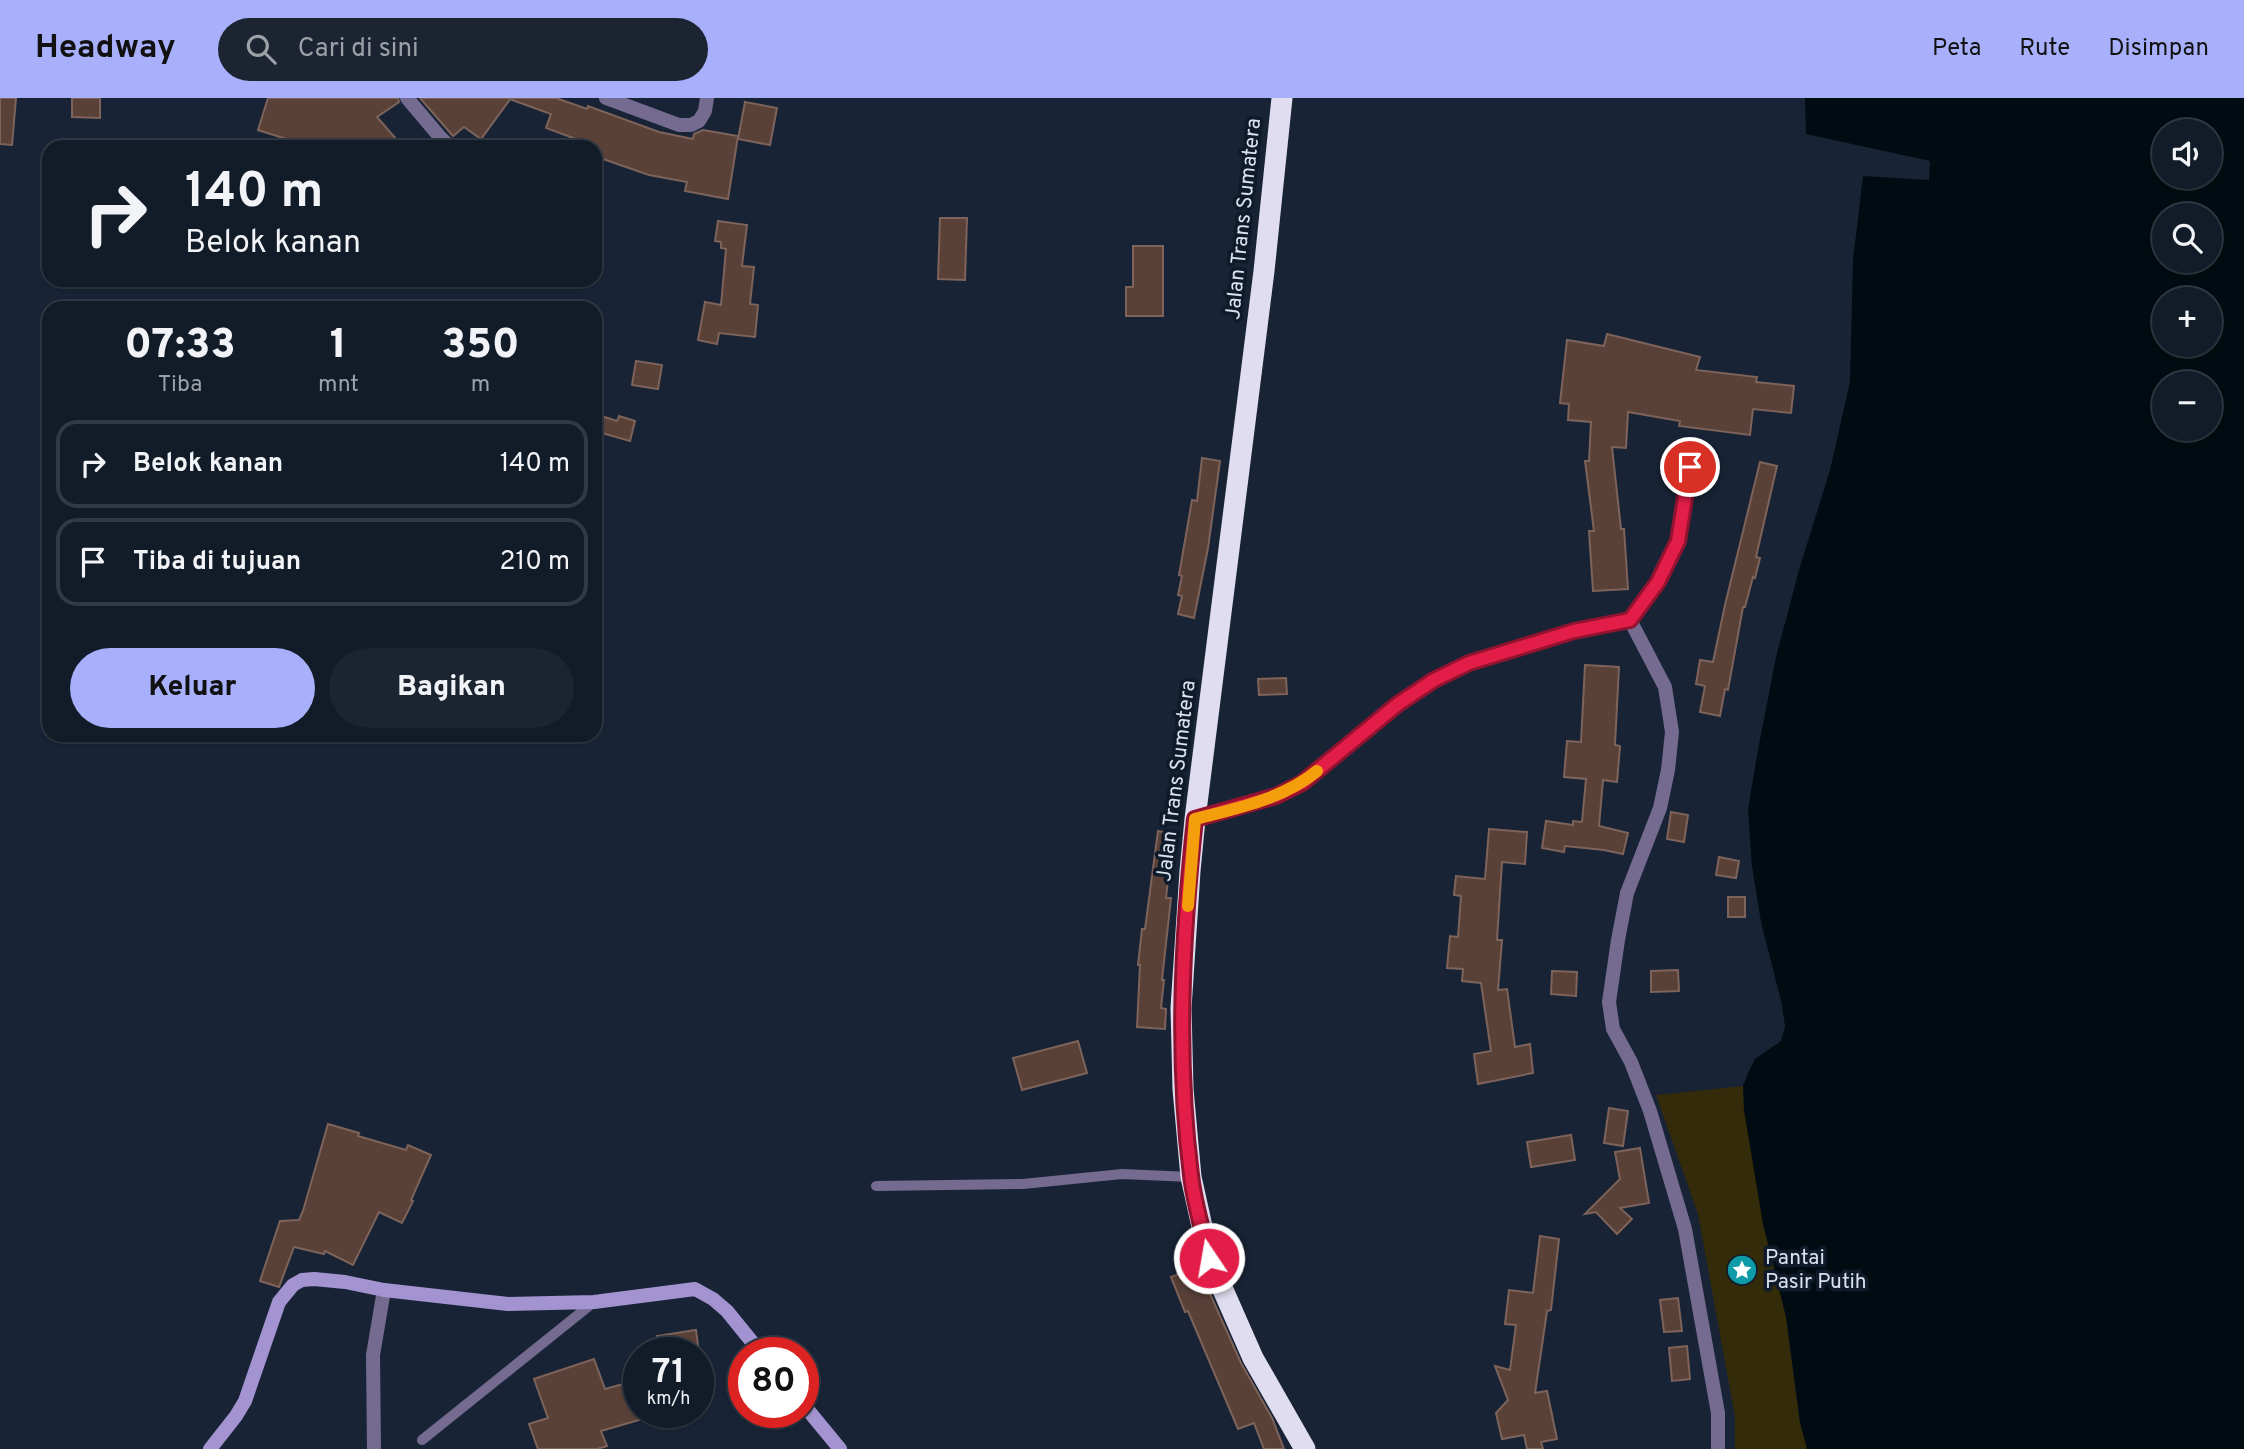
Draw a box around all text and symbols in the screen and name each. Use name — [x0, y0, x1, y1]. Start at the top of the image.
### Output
search box — [218, 18, 708, 81]
text: Headway — [35, 28, 176, 70]
icon: search — [242, 30, 280, 68]
text: Cari di sini — [298, 33, 419, 66]
text: Peta — [1932, 34, 1981, 64]
text: Rute — [2019, 34, 2070, 64]
text: Disimpan — [2108, 34, 2209, 64]
street label: Jalan Trans Sumatera — [1220, 117, 1268, 321]
map controls — [2152, 119, 2222, 441]
button: sound — [2152, 119, 2222, 189]
text: 140 m — [185, 163, 324, 225]
icon: right — [70, 168, 161, 259]
button: search — [2152, 203, 2222, 273]
text: Belok kanan — [185, 224, 361, 264]
button: + — [2152, 287, 2222, 357]
text: 07:33 — [124, 320, 236, 373]
text: 1 — [330, 320, 347, 373]
text: 350 — [441, 320, 520, 373]
text: Tiba — [158, 371, 202, 400]
text: mnt — [318, 371, 359, 400]
text: m — [471, 371, 490, 400]
button: − — [2152, 371, 2222, 441]
pin — [1660, 437, 1720, 497]
icon: right — [74, 445, 112, 483]
text: Belok kanan — [133, 448, 283, 481]
text: 140 m — [500, 448, 570, 481]
icon: arrive — [1671, 448, 1709, 486]
icon: arrive — [74, 543, 112, 581]
text: Tiba di tujuan — [133, 546, 301, 579]
text: 210 m — [500, 546, 570, 579]
button: Keluar — [70, 648, 315, 728]
button: Bagikan — [329, 648, 574, 728]
street label: Jalan Trans Sumatera — [1151, 679, 1203, 883]
position arrow — [1172, 1221, 1246, 1295]
place label: Pantai Pasir Putih — [1765, 1245, 1867, 1296]
place icon: Pantai Pasir Putih — [1725, 1253, 1759, 1287]
speed limit sign: 80 — [728, 1337, 819, 1428]
text: 71 — [652, 1351, 685, 1395]
text: km/h — [647, 1388, 690, 1411]

